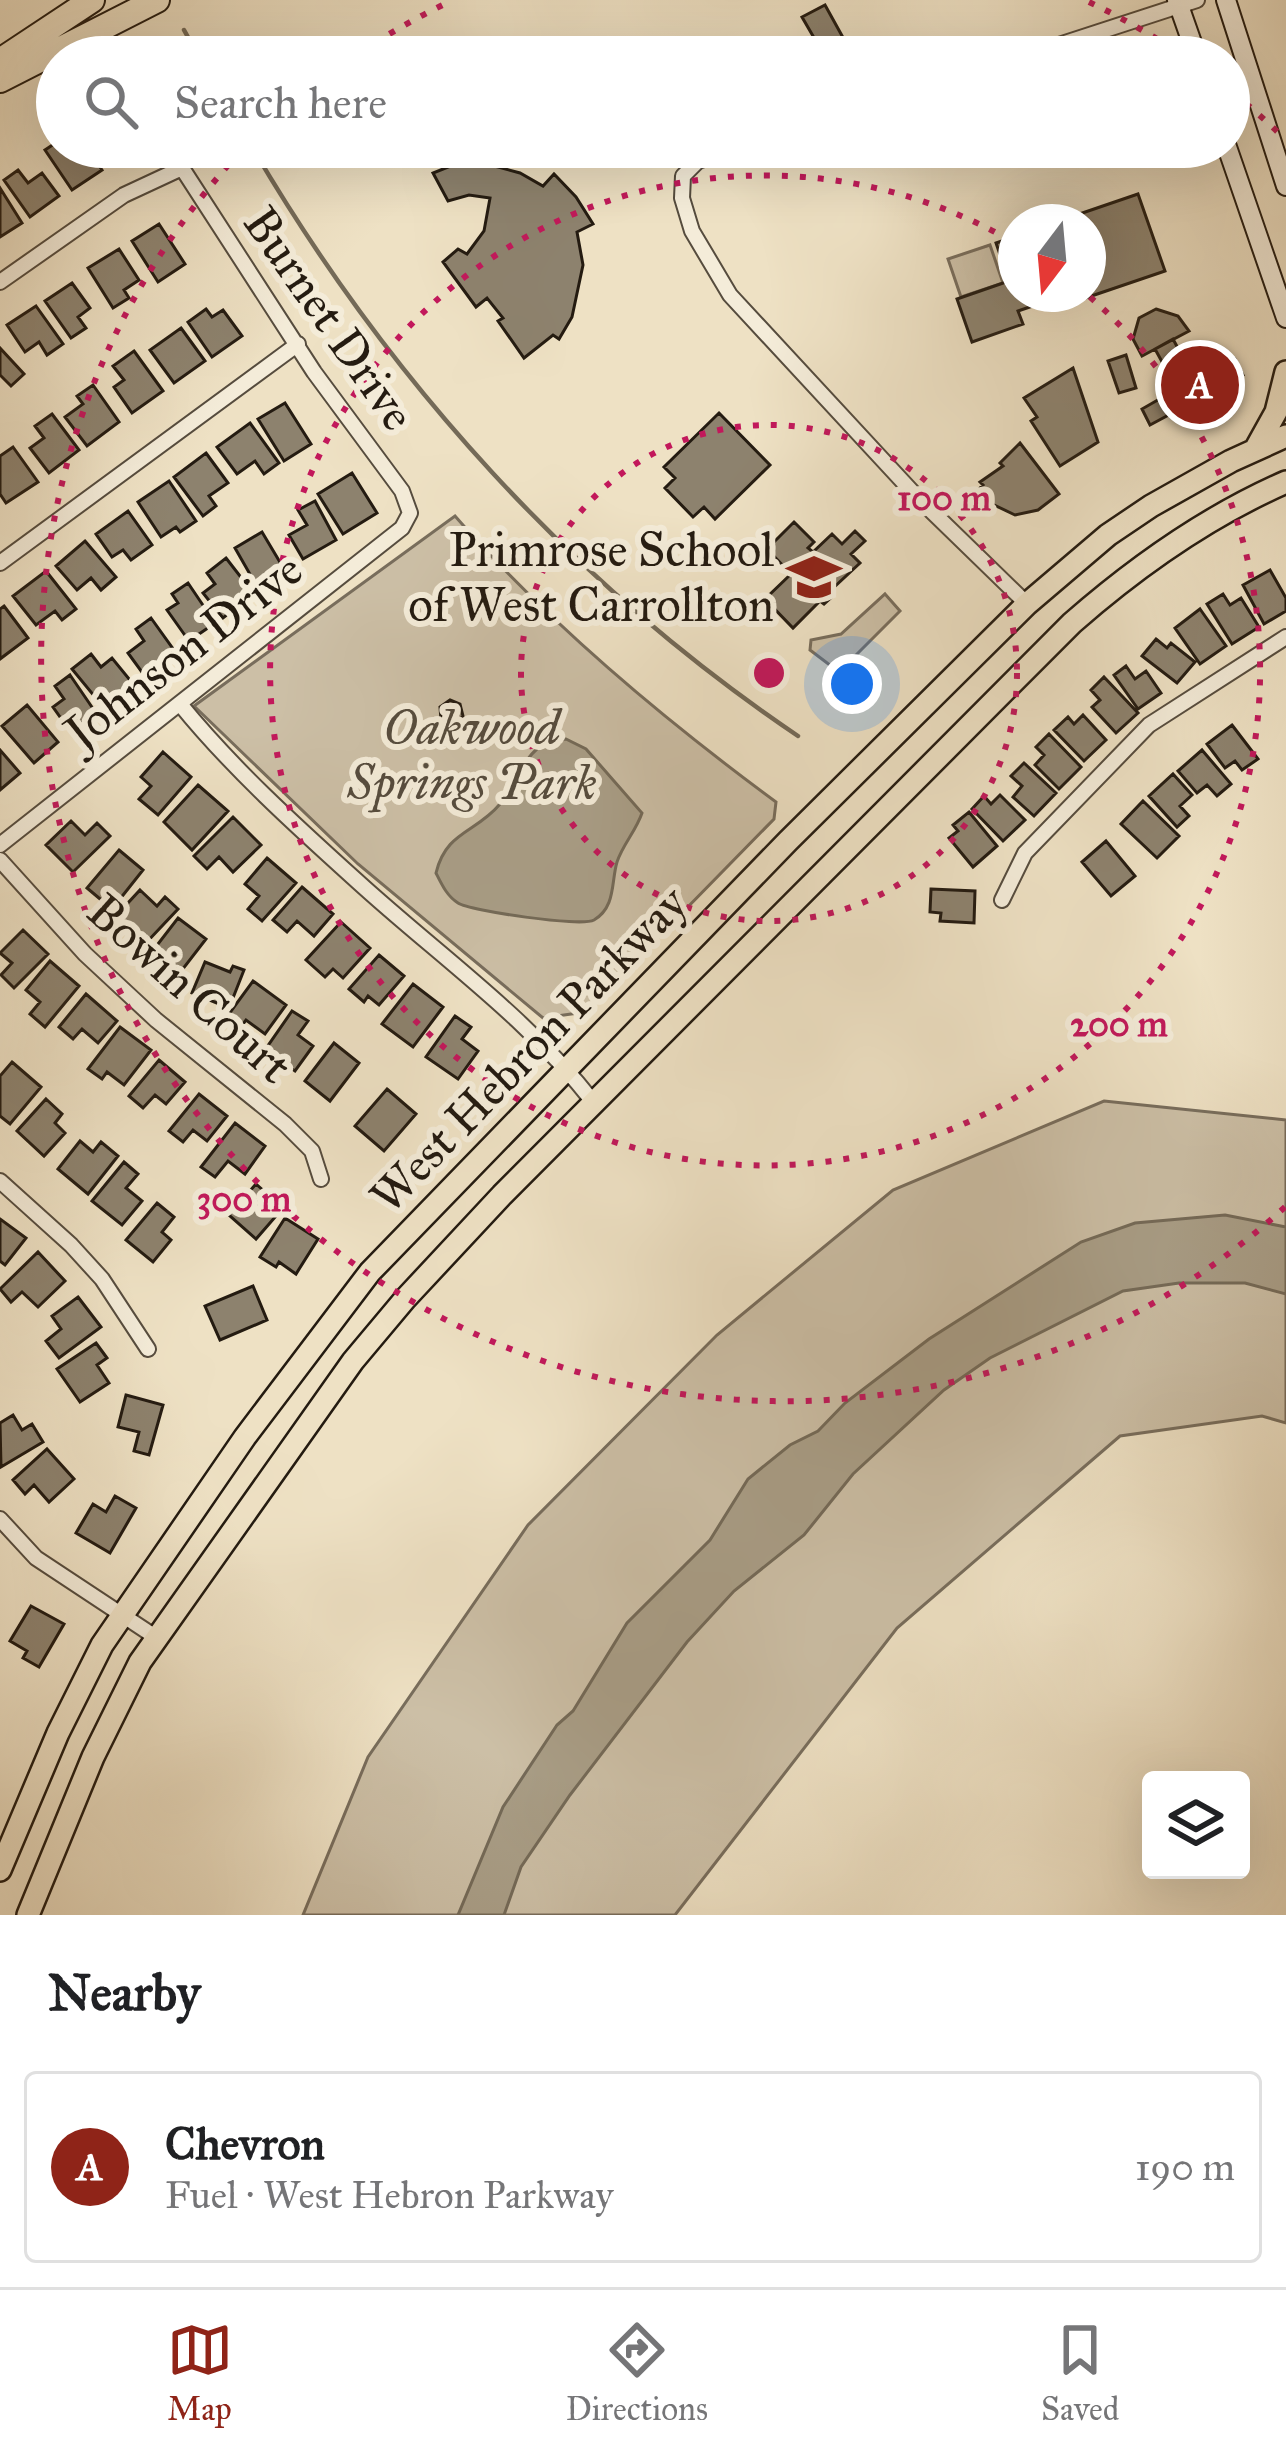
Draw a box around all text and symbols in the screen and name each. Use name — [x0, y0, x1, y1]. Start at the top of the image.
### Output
search box — [36, 36, 1250, 168]
icon: search — [78, 69, 144, 135]
text: Search here — [174, 75, 387, 130]
street label: Burnet Drive — [231, 195, 428, 442]
north arrow — [998, 204, 1106, 312]
pin: A — [1161, 340, 1239, 430]
text: 100 m — [897, 476, 992, 520]
place label: Primrose School of West Carrollton — [408, 520, 774, 634]
street label: Johnson Drive — [49, 540, 314, 764]
school or university icon: Primrose School of West Carrollton — [785, 548, 843, 606]
centre of rings — [748, 652, 790, 694]
your location — [822, 654, 882, 714]
park label: Oakwood Springs Park — [346, 698, 597, 813]
street label: West Hebron Parkway — [357, 873, 700, 1225]
street label: Bowin Court — [75, 881, 304, 1096]
text: 200 m — [1070, 1002, 1169, 1046]
text: 300 m — [197, 1177, 292, 1221]
map controls — [1142, 1771, 1250, 1879]
button: layers — [1142, 1771, 1250, 1879]
text: Nearby — [48, 1962, 200, 2024]
text: Chevron — [165, 2116, 325, 2171]
text: A — [77, 2143, 103, 2191]
text: 190 m — [1135, 2143, 1235, 2191]
text: Fuel · West Hebron Parkway — [165, 2171, 613, 2219]
tab: Map — [167, 2317, 233, 2429]
tab: Directions — [566, 2317, 708, 2429]
tab: Saved — [1041, 2317, 1119, 2429]

